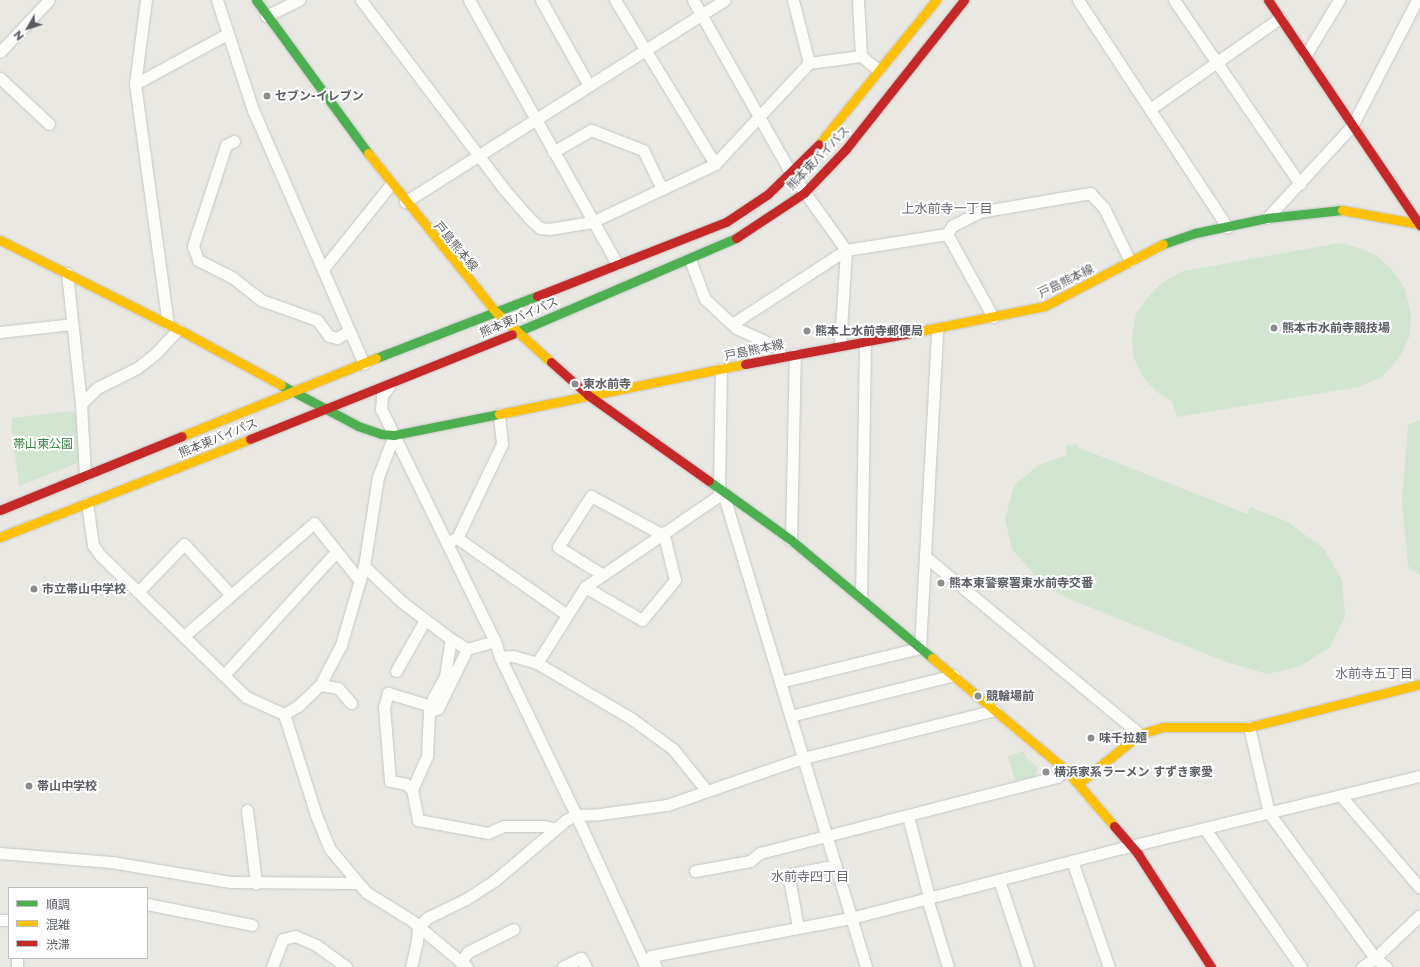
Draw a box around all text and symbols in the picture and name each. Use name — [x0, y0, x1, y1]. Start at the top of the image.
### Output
north arrow — [8, 8, 48, 48]
text: N — [10, 28, 27, 43]
place label: セブン-イレブン — [275, 89, 364, 103]
marker: セブン-イレブン — [262, 91, 272, 101]
street label: 熊本東バイパス — [784, 123, 852, 193]
district label: 上水前寺一丁目 — [902, 200, 992, 216]
street label: 戸島熊本線 — [431, 218, 481, 274]
street label: 戸島熊本線 — [1036, 261, 1096, 301]
street label: 熊本東バイパス — [478, 294, 560, 340]
place label: 熊本市水前寺競技場 — [1282, 321, 1390, 335]
marker: 熊本市水前寺競技場 — [1269, 323, 1279, 333]
place label: 熊本上水前寺郵便局 — [815, 324, 923, 338]
marker: 熊本上水前寺郵便局 — [802, 326, 812, 336]
street label: 戸島熊本線 — [723, 337, 785, 363]
place label: 東水前寺 — [583, 377, 631, 391]
marker: 東水前寺 — [570, 379, 580, 389]
street label: 熊本東バイパス — [176, 416, 260, 460]
park label: 帯山東公園 — [13, 437, 73, 451]
place label: 熊本東警察署東水前寺交番 — [949, 576, 1093, 590]
marker: 熊本東警察署東水前寺交番 — [936, 578, 946, 588]
place label: 市立帯山中学校 — [42, 582, 126, 596]
marker: 市立帯山中学校 — [29, 584, 39, 594]
district label: 水前寺五丁目 — [1335, 665, 1413, 681]
place label: 競輪場前 — [986, 689, 1034, 703]
marker: 競輪場前 — [973, 691, 983, 701]
place label: 味千拉麺 — [1099, 731, 1147, 745]
marker: 味千拉麺 — [1086, 733, 1096, 743]
place label: 横浜家系ラーメン すずき家愛 — [1054, 765, 1213, 779]
marker: 横浜家系ラーメン すずき家愛 — [1041, 767, 1051, 777]
place label: 帯山中学校 — [37, 779, 97, 793]
marker: 帯山中学校 — [24, 781, 34, 791]
district label: 水前寺四丁目 — [771, 868, 849, 884]
legend — [8, 887, 148, 959]
text: 順調 — [46, 897, 70, 912]
text: 混雑 — [46, 917, 70, 932]
text: 渋滞 — [46, 937, 70, 952]

